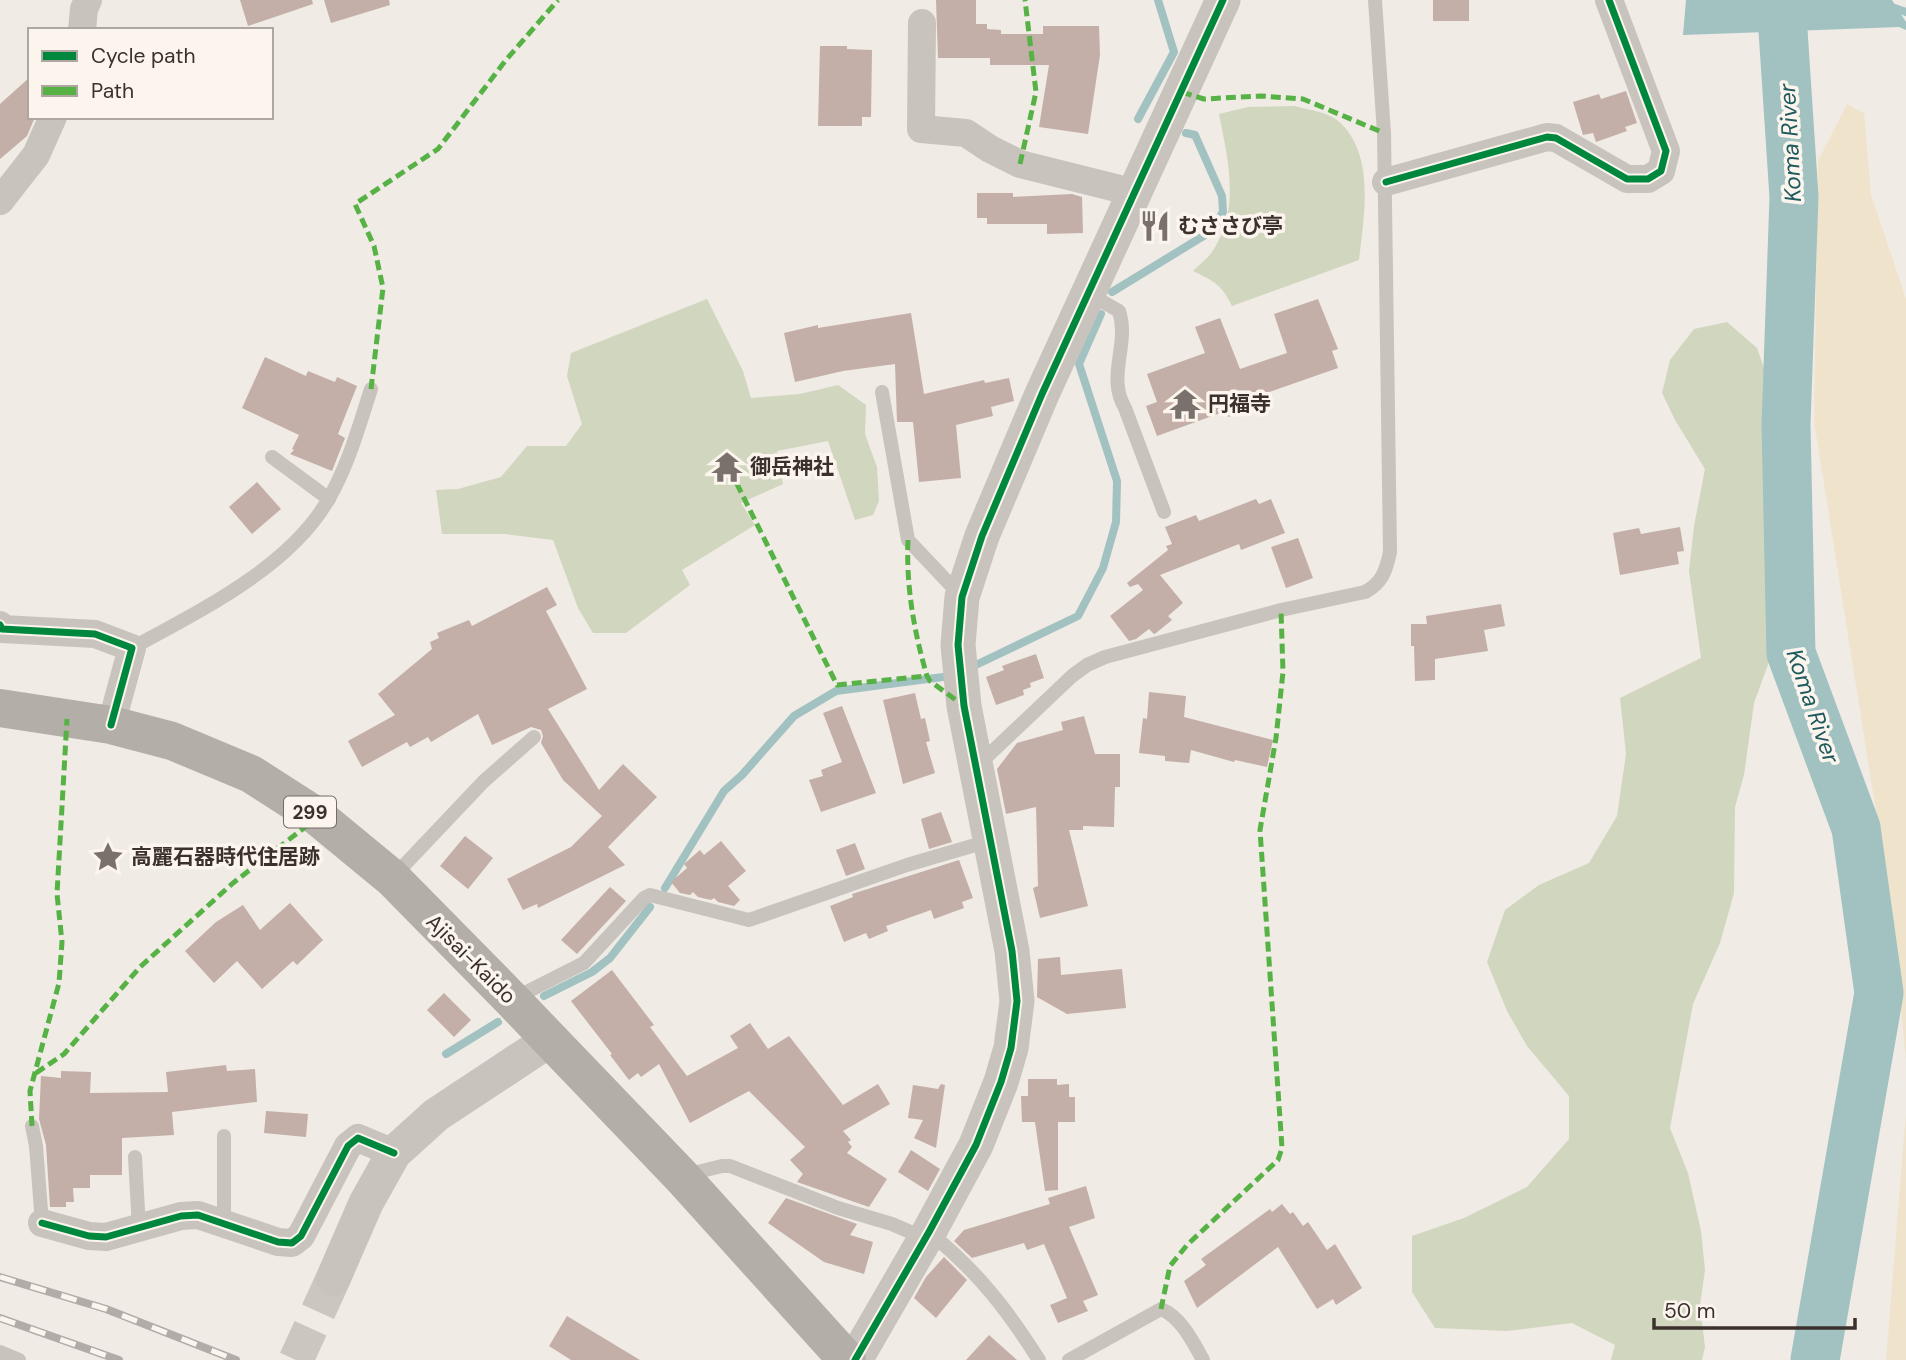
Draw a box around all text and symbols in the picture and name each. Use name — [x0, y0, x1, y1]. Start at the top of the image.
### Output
legend — [28, 28, 273, 119]
text: Cycle path — [91, 42, 196, 70]
text: Path — [91, 77, 134, 105]
water label: Koma River — [1772, 82, 1808, 203]
restaurant icon: むささび亭 — [1138, 209, 1172, 243]
place label: むささび亭 — [1178, 212, 1283, 240]
temple icon: 円福寺 — [1168, 387, 1202, 421]
place label: 円福寺 — [1208, 390, 1271, 418]
temple icon: 御岳神社 — [710, 450, 744, 484]
place label: 御岳神社 — [750, 453, 834, 481]
water label: Koma River — [1780, 645, 1847, 768]
road number: 299 — [284, 796, 336, 828]
place icon: 高麗石器時代住居跡 — [91, 840, 125, 874]
place label: 高麗石器時代住居跡 — [131, 843, 320, 871]
street label: Ajisai-Kaido — [420, 908, 522, 1010]
scale bar — [1654, 1286, 1855, 1330]
text: 50 m — [1664, 1297, 1715, 1325]

